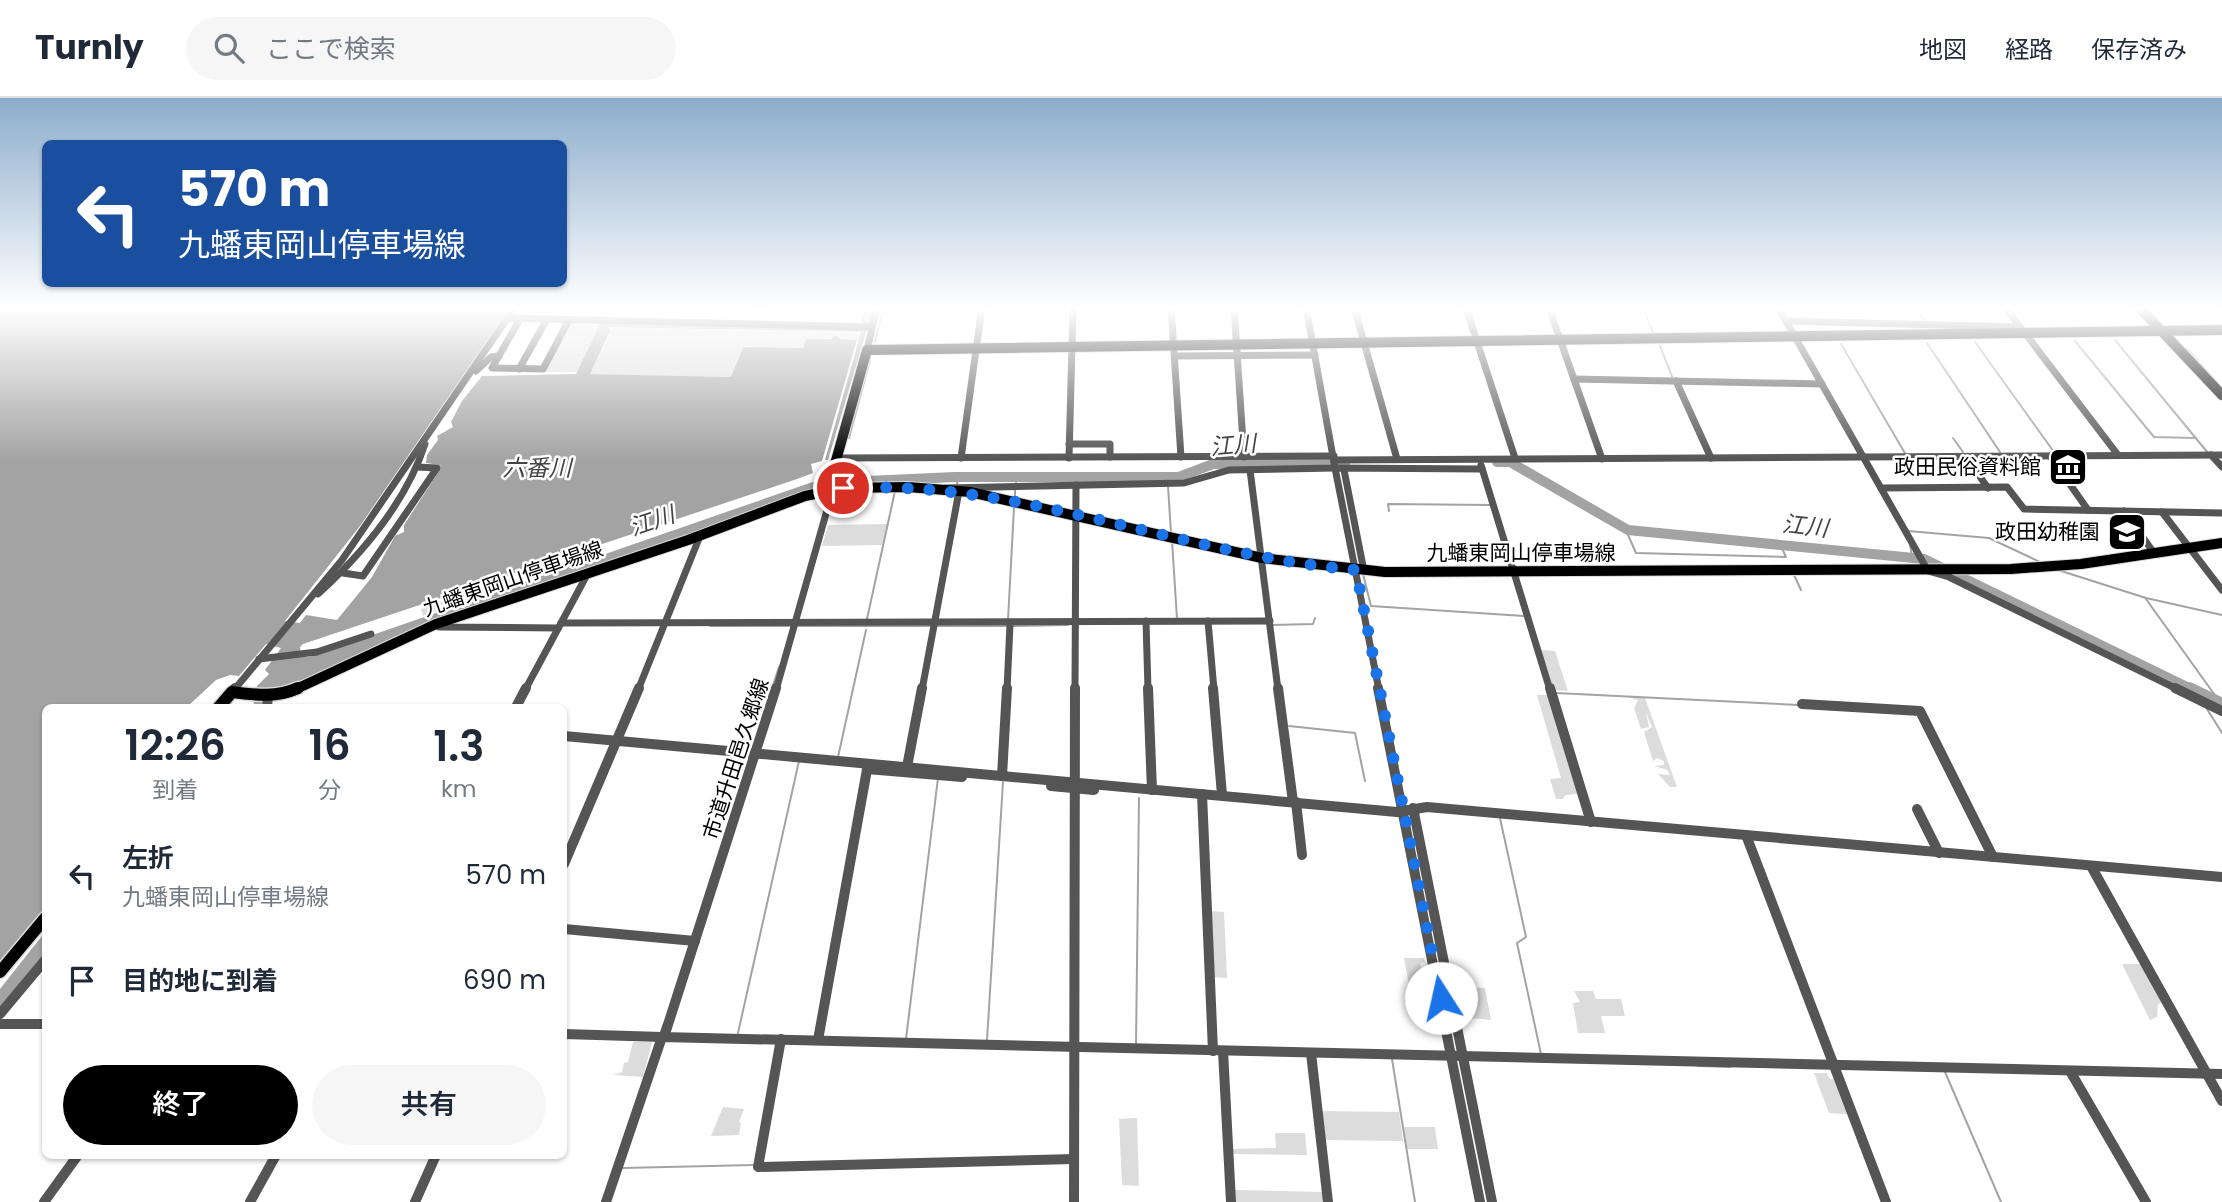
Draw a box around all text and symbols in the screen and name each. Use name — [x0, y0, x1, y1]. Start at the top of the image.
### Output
search box — [186, 17, 676, 80]
text: Turnly — [35, 24, 144, 71]
icon: search — [210, 29, 248, 67]
text: ここで検索 — [266, 31, 396, 67]
text: 地図 — [1919, 33, 1967, 66]
text: 経路 — [2005, 33, 2053, 66]
text: 保存済み — [2091, 33, 2187, 66]
text: 570 m — [178, 155, 330, 223]
icon: left — [63, 168, 154, 259]
text: 九蟠東岡山停車場線 — [178, 222, 466, 267]
water label: 江川 — [1209, 427, 1260, 463]
museum icon: 政田民俗資料館 — [2047, 446, 2089, 488]
water label: 六番川 — [503, 452, 575, 484]
place label: 政田民俗資料館 — [1894, 452, 2041, 481]
pin — [813, 458, 873, 518]
icon: arrive — [824, 469, 862, 507]
water label: 江川 — [625, 497, 682, 544]
water label: 江川 — [1780, 508, 1833, 545]
school or university icon: 政田幼稚園 — [2106, 511, 2148, 553]
place label: 政田幼稚園 — [1995, 517, 2100, 546]
street label: 九蟠東岡山停車場線 — [419, 534, 607, 623]
street label: 九蟠東岡山停車場線 — [1427, 538, 1616, 567]
street label: 市道升田邑久郷線 — [696, 674, 775, 843]
text: 12:26 — [125, 716, 226, 775]
text: 16 — [308, 716, 351, 775]
text: 1.3 — [433, 717, 484, 776]
text: km — [441, 773, 477, 805]
text: 到着 — [152, 774, 198, 806]
text: 分 — [318, 774, 341, 806]
text: 左折 — [122, 840, 174, 876]
icon: left — [63, 857, 101, 895]
text: 570 m — [465, 857, 546, 893]
text: 九蟠東岡山停車場線 — [122, 881, 329, 913]
position arrow — [1404, 961, 1478, 1035]
icon: arrive — [63, 962, 101, 1000]
text: 690 m — [463, 962, 546, 998]
text: 目的地に到着 — [122, 963, 278, 999]
button: 終了 — [63, 1065, 298, 1145]
button: 共有 — [312, 1065, 546, 1145]

